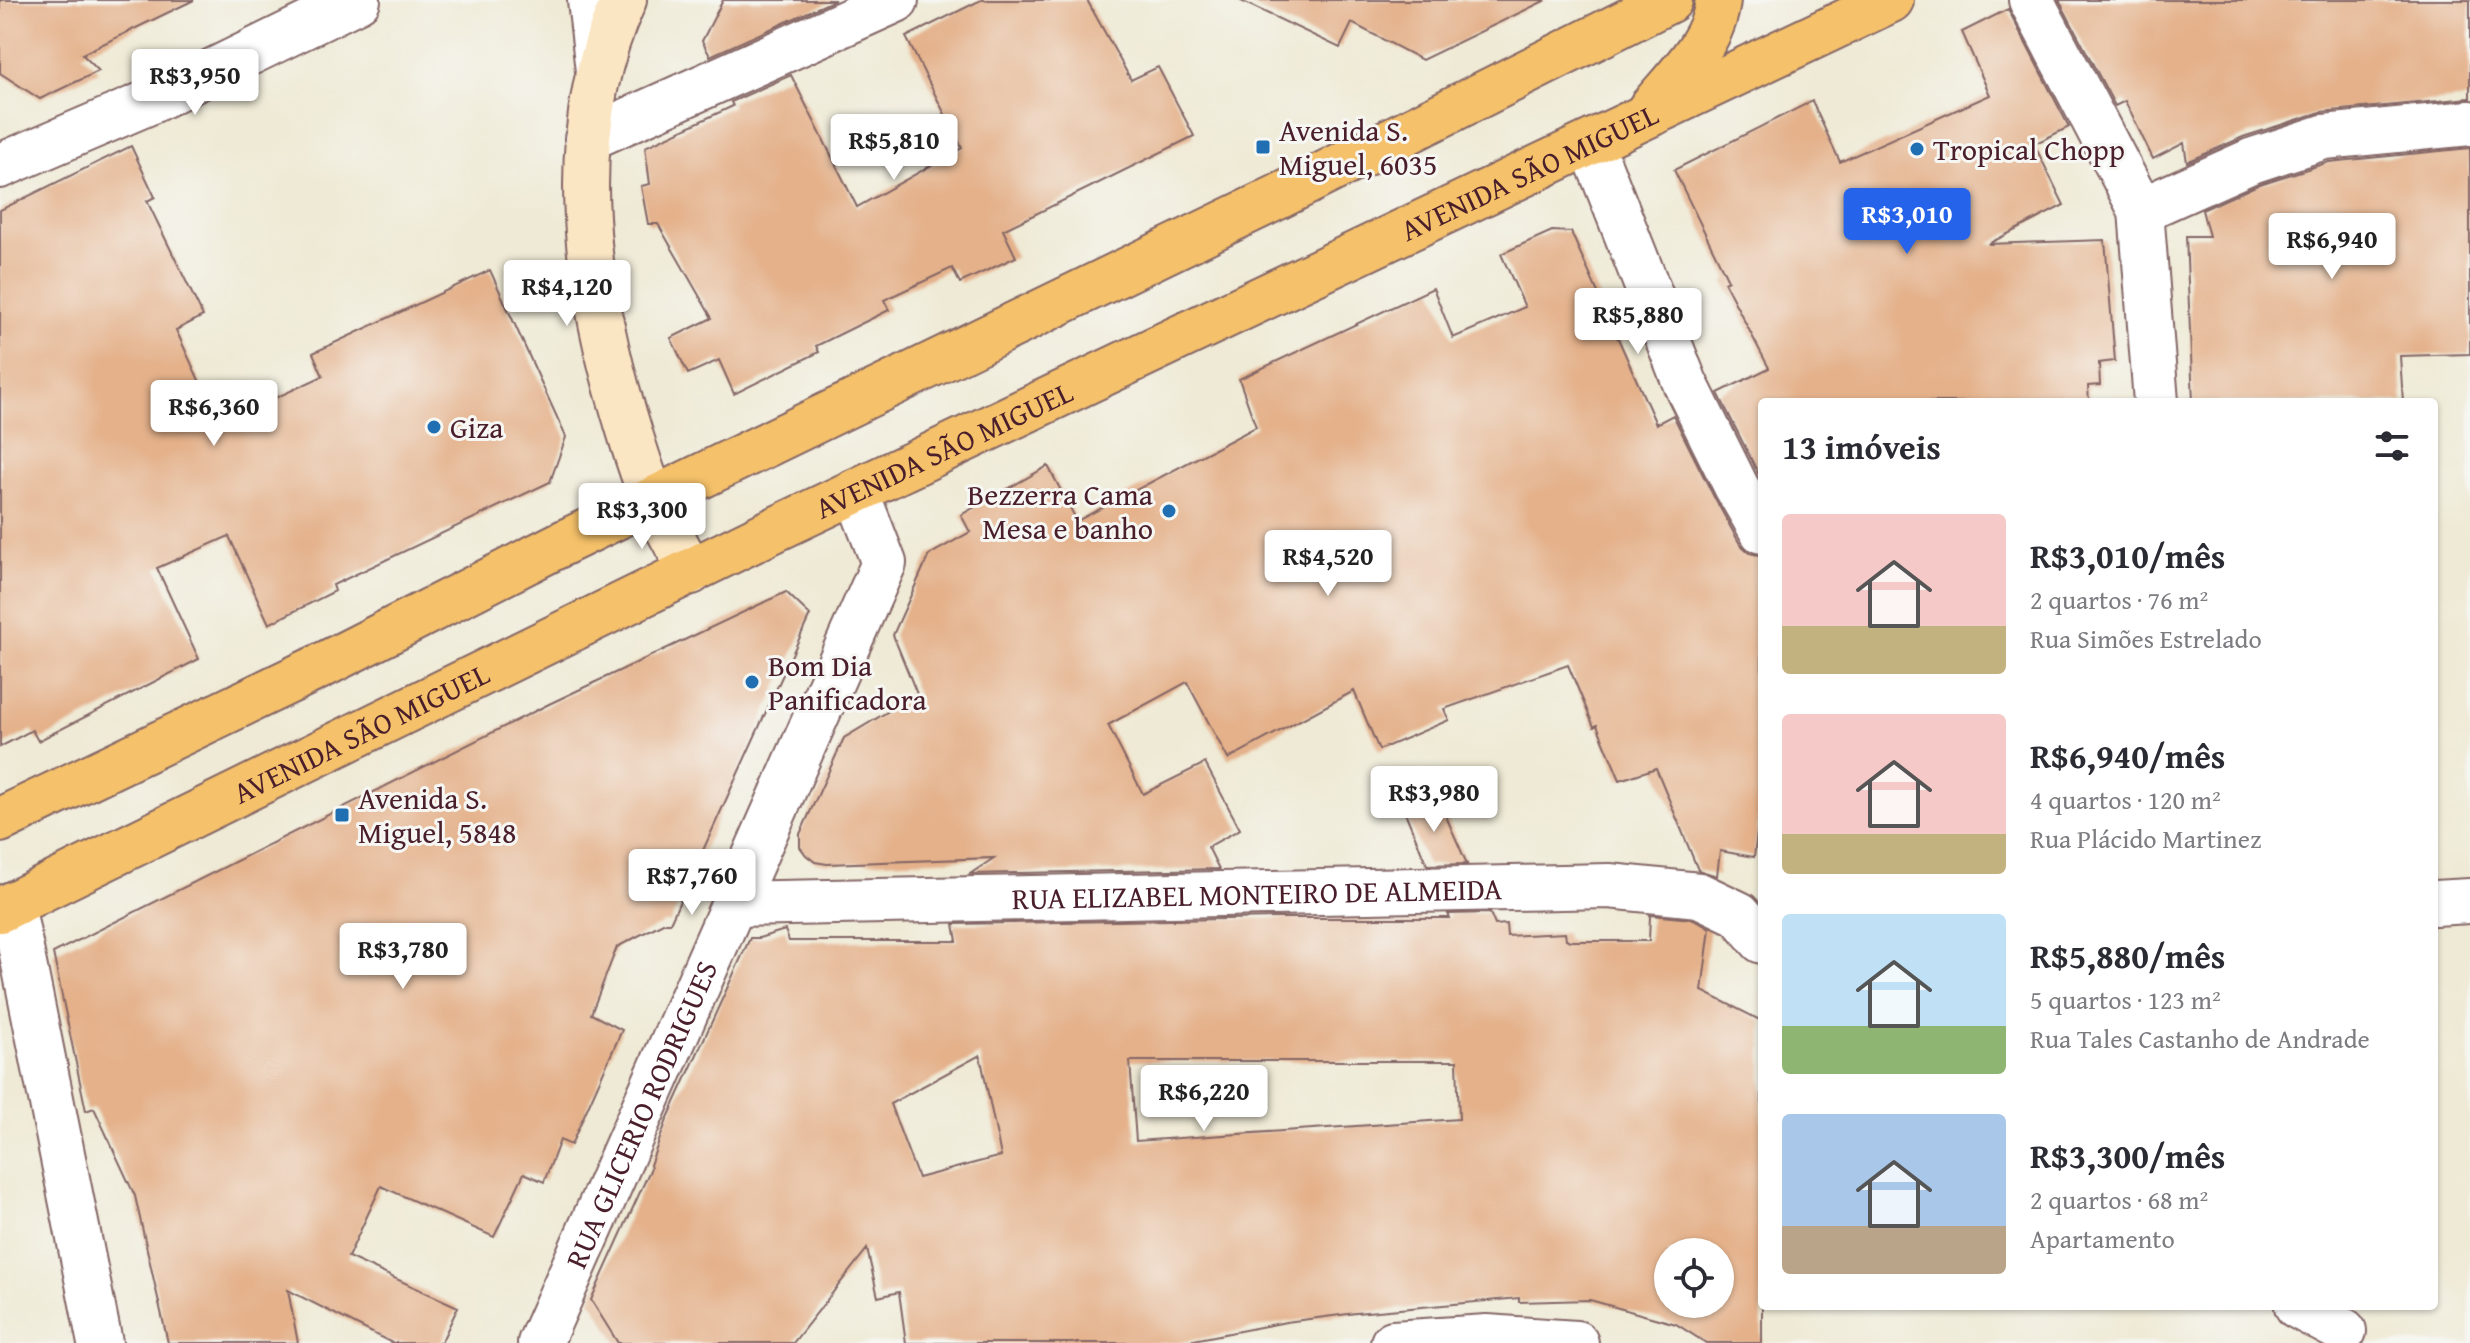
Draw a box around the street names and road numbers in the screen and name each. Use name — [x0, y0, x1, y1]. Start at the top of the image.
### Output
street label: AVENIDA SÃO MIGUEL — [1393, 92, 1666, 252]
street label: AVENIDA SÃO MIGUEL — [807, 369, 1080, 529]
street label: AVENIDA SÃO MIGUEL — [225, 651, 497, 814]
street label: RUA ELIZABEL MONTEIRO DE ALMEIDA — [1011, 866, 1502, 920]
street label: RUA GLICERIO RODRIGUES — [554, 953, 728, 1275]

